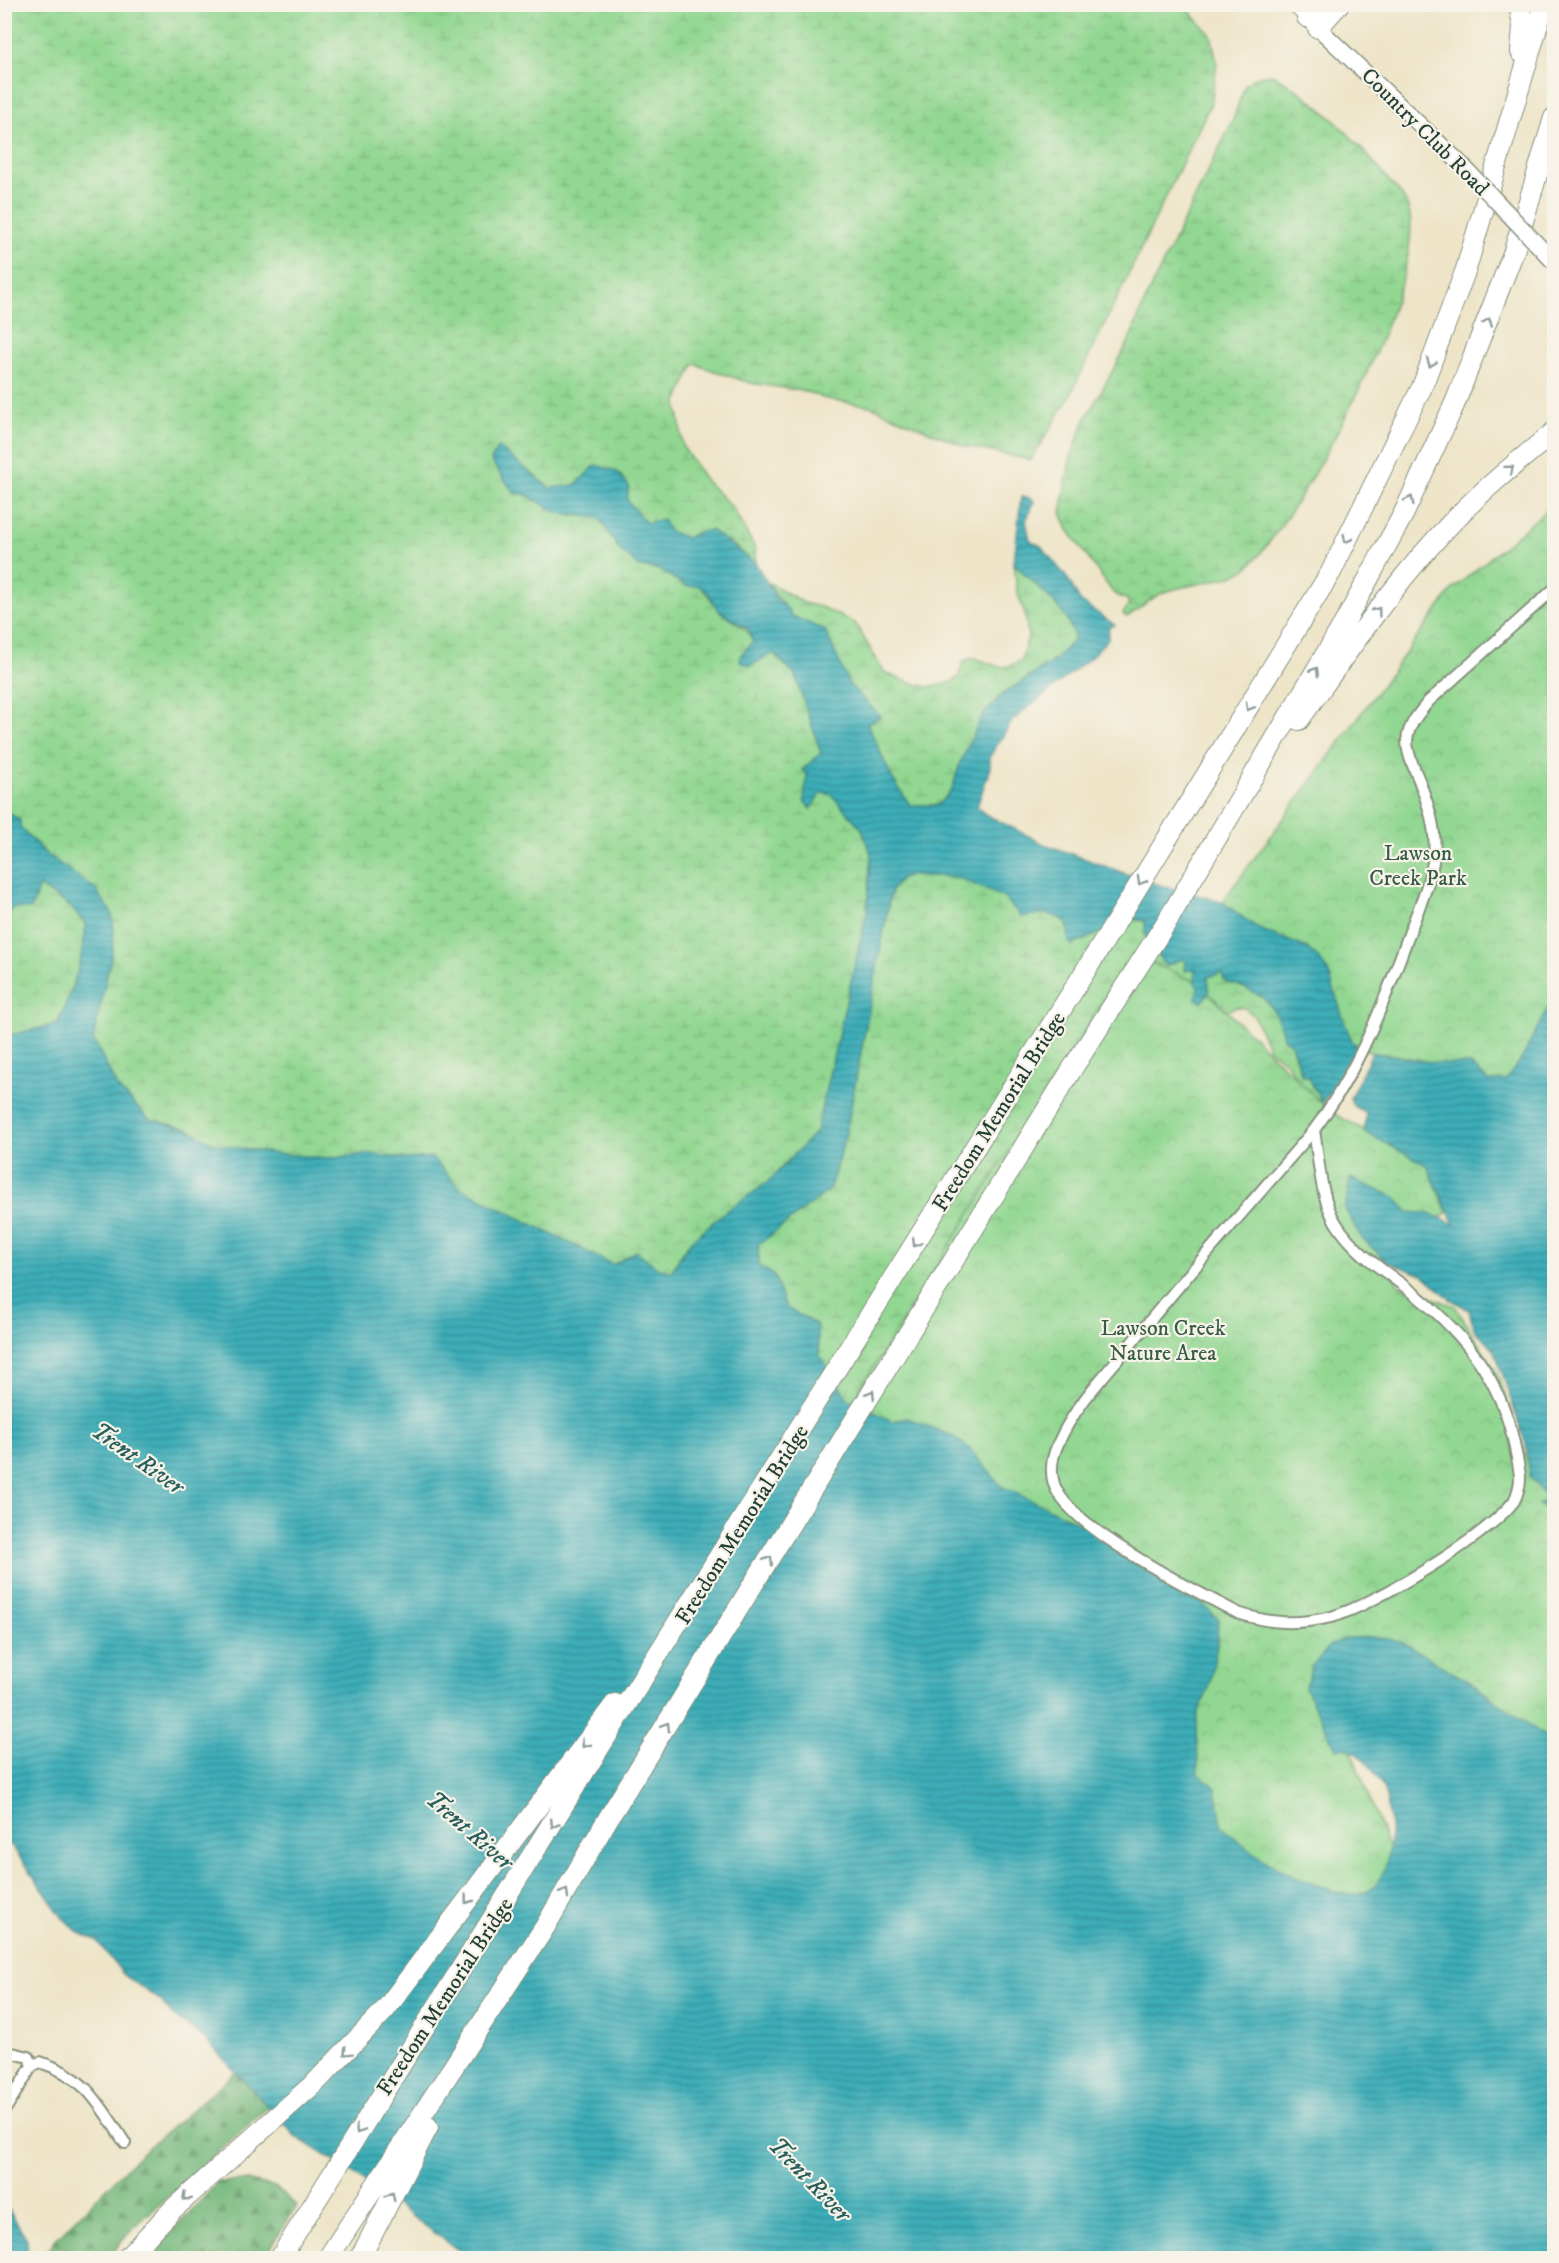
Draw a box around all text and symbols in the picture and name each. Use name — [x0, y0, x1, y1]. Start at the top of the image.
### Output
street label: Country Club Road — [1355, 62, 1495, 202]
one-way arrow — [1481, 317, 1493, 328]
one-way arrow — [1425, 357, 1438, 368]
one-way arrow — [1503, 465, 1514, 476]
one-way arrow — [1402, 496, 1414, 507]
one-way arrow — [1343, 533, 1355, 544]
one-way arrow — [1370, 607, 1381, 618]
one-way arrow — [1308, 667, 1320, 677]
one-way arrow — [1245, 701, 1256, 711]
park label: Lawson Creek Park — [1369, 840, 1467, 892]
one-way arrow — [1137, 875, 1148, 885]
street label: Freedom Memorial Bridge — [927, 1007, 1072, 1217]
one-way arrow — [912, 1236, 923, 1247]
park label: Lawson Creek Nature Area — [1100, 1315, 1226, 1367]
one-way arrow — [864, 1390, 876, 1400]
water label: Trent River — [85, 1416, 192, 1503]
street label: Freedom Memorial Bridge — [670, 1420, 815, 1630]
one-way arrow — [762, 1556, 774, 1566]
one-way arrow — [659, 1722, 671, 1732]
one-way arrow — [582, 1737, 593, 1748]
water label: Trent River — [419, 1785, 521, 1879]
one-way arrow — [549, 1818, 561, 1828]
one-way arrow — [558, 1889, 569, 1899]
street label: Freedom Memorial Bridge — [371, 1893, 519, 2101]
one-way arrow — [465, 1893, 476, 1904]
one-way arrow — [343, 2045, 354, 2056]
one-way arrow — [355, 2123, 366, 2134]
water label: Trent River — [762, 2131, 859, 2230]
one-way arrow — [183, 2190, 193, 2201]
one-way arrow — [384, 2192, 395, 2202]

